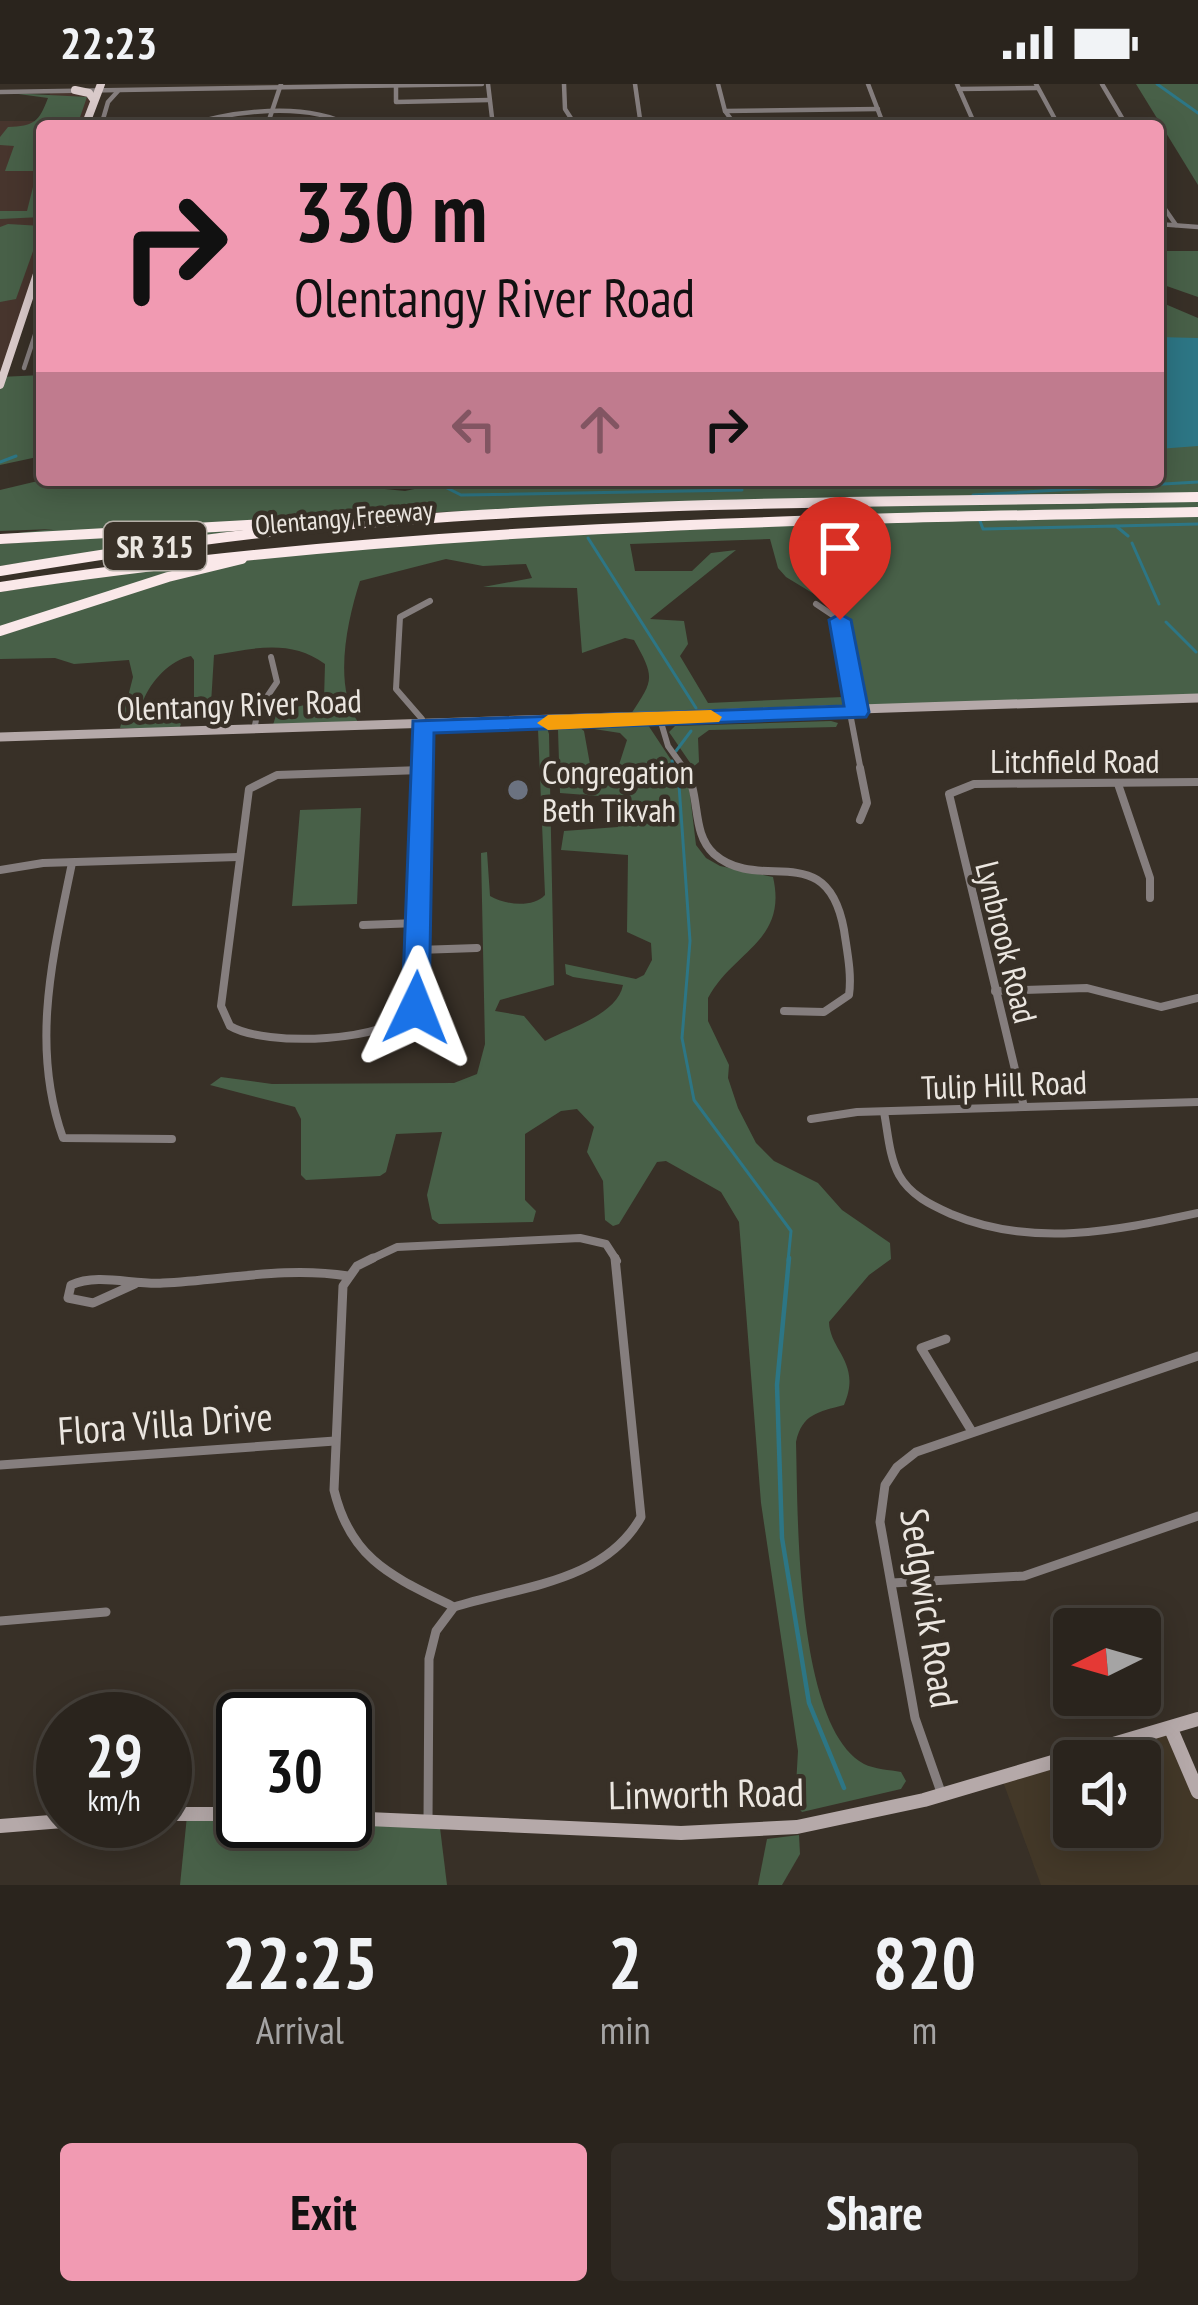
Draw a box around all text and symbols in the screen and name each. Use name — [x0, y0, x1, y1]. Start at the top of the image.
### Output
text: 22:23 — [60, 13, 157, 71]
text: 330 m — [294, 156, 487, 265]
icon: right — [96, 168, 252, 324]
text: Olentangy River Road — [294, 262, 695, 332]
icon: left — [441, 396, 507, 462]
icon: ahead — [567, 396, 633, 462]
icon: right — [693, 396, 759, 462]
street label: Olentangy Freeway — [254, 492, 435, 542]
pin — [789, 497, 891, 620]
icon: arrive — [807, 515, 873, 581]
road number: SR 315 — [104, 522, 206, 570]
street label: Olentangy River Road — [116, 678, 362, 730]
street label: Litchfield Road — [990, 739, 1160, 782]
place label: Congregation Beth Tikvah — [542, 750, 694, 831]
marker: Congregation Beth Tikvah — [505, 777, 531, 803]
street label: Lynbrook Road — [966, 857, 1048, 1027]
position arrow — [353, 945, 479, 1071]
street label: Tulip Hill Road — [920, 1060, 1088, 1108]
street label: Flora Villa Drive — [56, 1390, 274, 1456]
street label: Sedgwick Road — [889, 1505, 971, 1711]
north arrow — [1053, 1608, 1161, 1716]
map controls — [1053, 1608, 1161, 1848]
speed limit sign: 30 — [216, 1692, 372, 1848]
text: 29 — [85, 1716, 143, 1794]
button: sound — [1053, 1740, 1161, 1848]
street label: Linworth Road — [608, 1766, 804, 1820]
text: km/h — [87, 1780, 141, 1819]
text: 22:25 — [222, 1915, 378, 2008]
text: 2 — [608, 1915, 642, 2008]
text: 820 — [873, 1915, 976, 2008]
text: Arrival — [256, 2004, 344, 2055]
text: min — [600, 2004, 651, 2055]
text: m — [912, 2004, 937, 2055]
button: Exit — [60, 2143, 587, 2281]
button: Share — [611, 2143, 1138, 2281]

